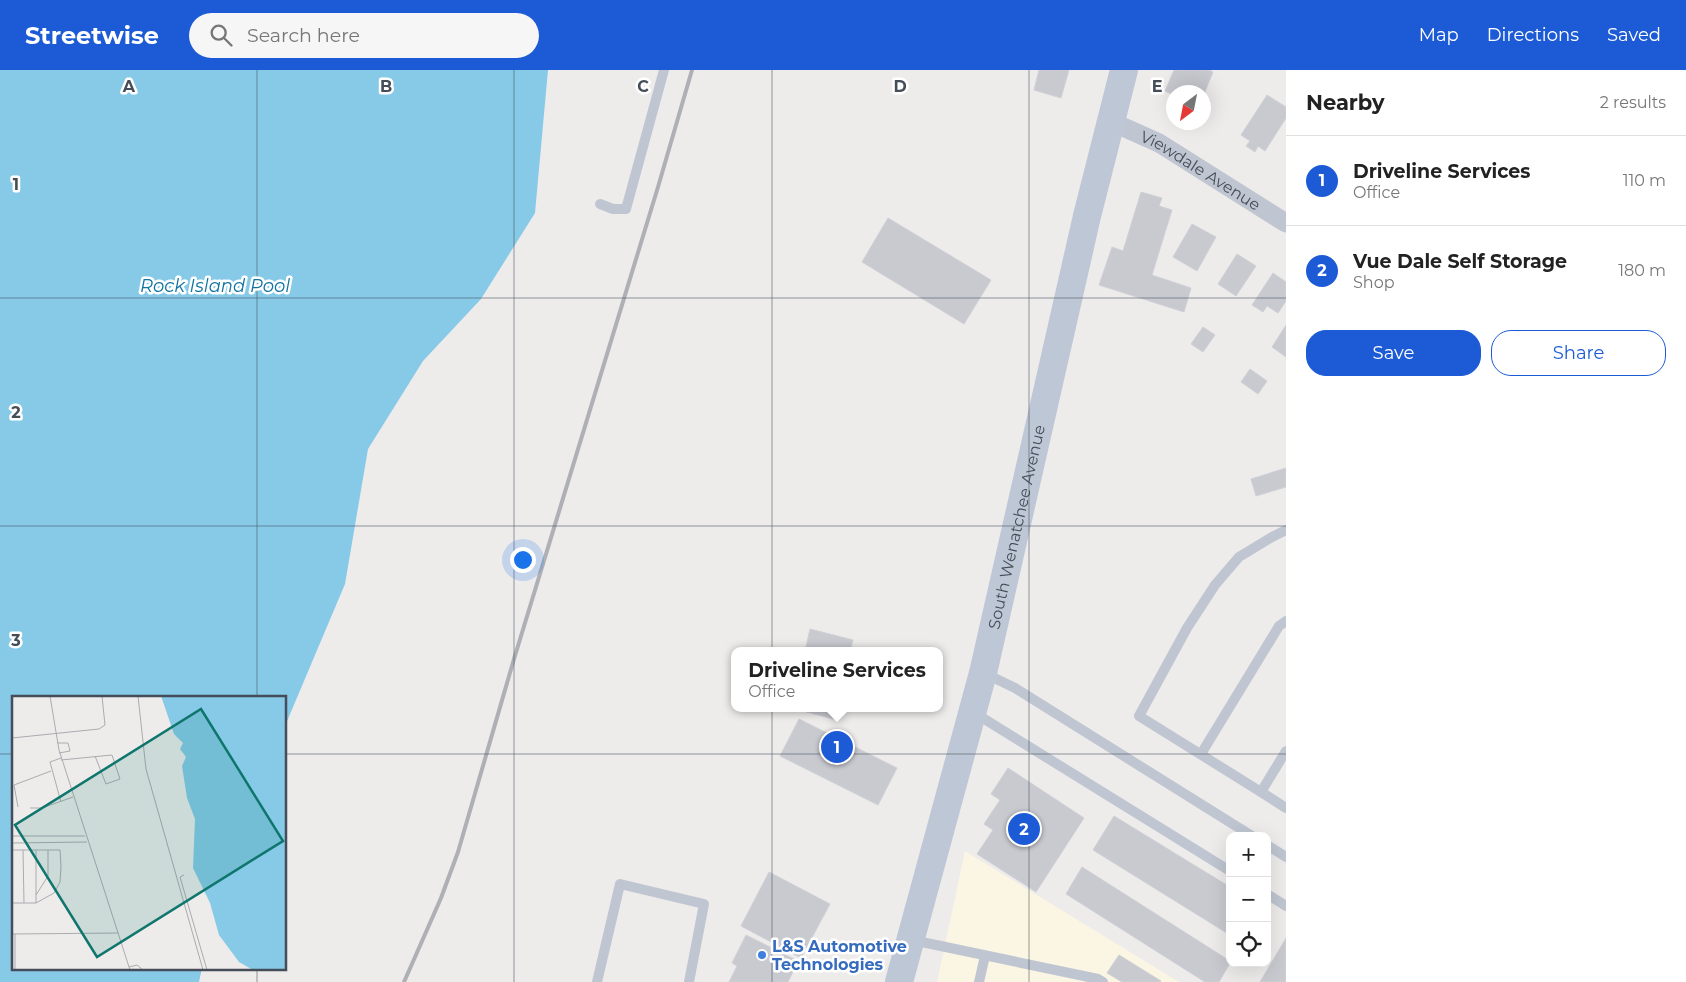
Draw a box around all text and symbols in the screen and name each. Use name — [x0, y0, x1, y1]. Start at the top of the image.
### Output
search box — [189, 13, 539, 58]
text: Streetwise — [25, 21, 159, 50]
icon: search — [207, 21, 235, 49]
text: Search here — [247, 24, 360, 47]
text: Map — [1419, 24, 1459, 46]
text: Directions — [1487, 24, 1579, 46]
text: Saved — [1607, 24, 1661, 46]
text: A — [122, 77, 136, 96]
text: B — [380, 77, 392, 96]
text: C — [637, 77, 649, 96]
text: D — [893, 77, 907, 96]
text: E — [1152, 77, 1162, 96]
north arrow — [1166, 85, 1211, 130]
text: Nearby — [1306, 90, 1385, 115]
text: 2 results — [1600, 93, 1666, 112]
street label: Viewdale Avenue — [1138, 126, 1264, 214]
text: Driveline Services — [1353, 160, 1530, 183]
text: 1 — [1319, 171, 1325, 190]
text: 110 m — [1623, 171, 1666, 190]
text: 1 — [13, 175, 19, 194]
text: Office — [1353, 183, 1400, 202]
text: Vue Dale Self Storage — [1353, 250, 1567, 273]
text: 2 — [1317, 261, 1327, 280]
text: 180 m — [1618, 261, 1666, 280]
text: Shop — [1353, 273, 1395, 292]
water label: Rock Island Pool — [140, 275, 290, 297]
button: Save — [1306, 330, 1481, 376]
button: Share — [1491, 330, 1666, 376]
text: 2 — [11, 403, 21, 422]
street label: South Wenatchee Avenue — [984, 423, 1049, 631]
your location — [510, 547, 536, 573]
text: 3 — [10, 631, 21, 650]
popup — [731, 647, 943, 712]
text: Driveline Services — [748, 659, 926, 682]
text: Office — [748, 682, 795, 701]
inset map — [12, 696, 286, 970]
pin: 1 — [821, 728, 853, 766]
pin: 2 — [1008, 810, 1040, 848]
map controls — [1226, 832, 1271, 967]
button: + — [1226, 832, 1271, 877]
button: − — [1226, 877, 1271, 922]
button: locate — [1226, 922, 1271, 967]
place label: L&S Automotive Technologies — [772, 937, 907, 974]
marker: L&S Automotive Technologies — [756, 949, 768, 961]

